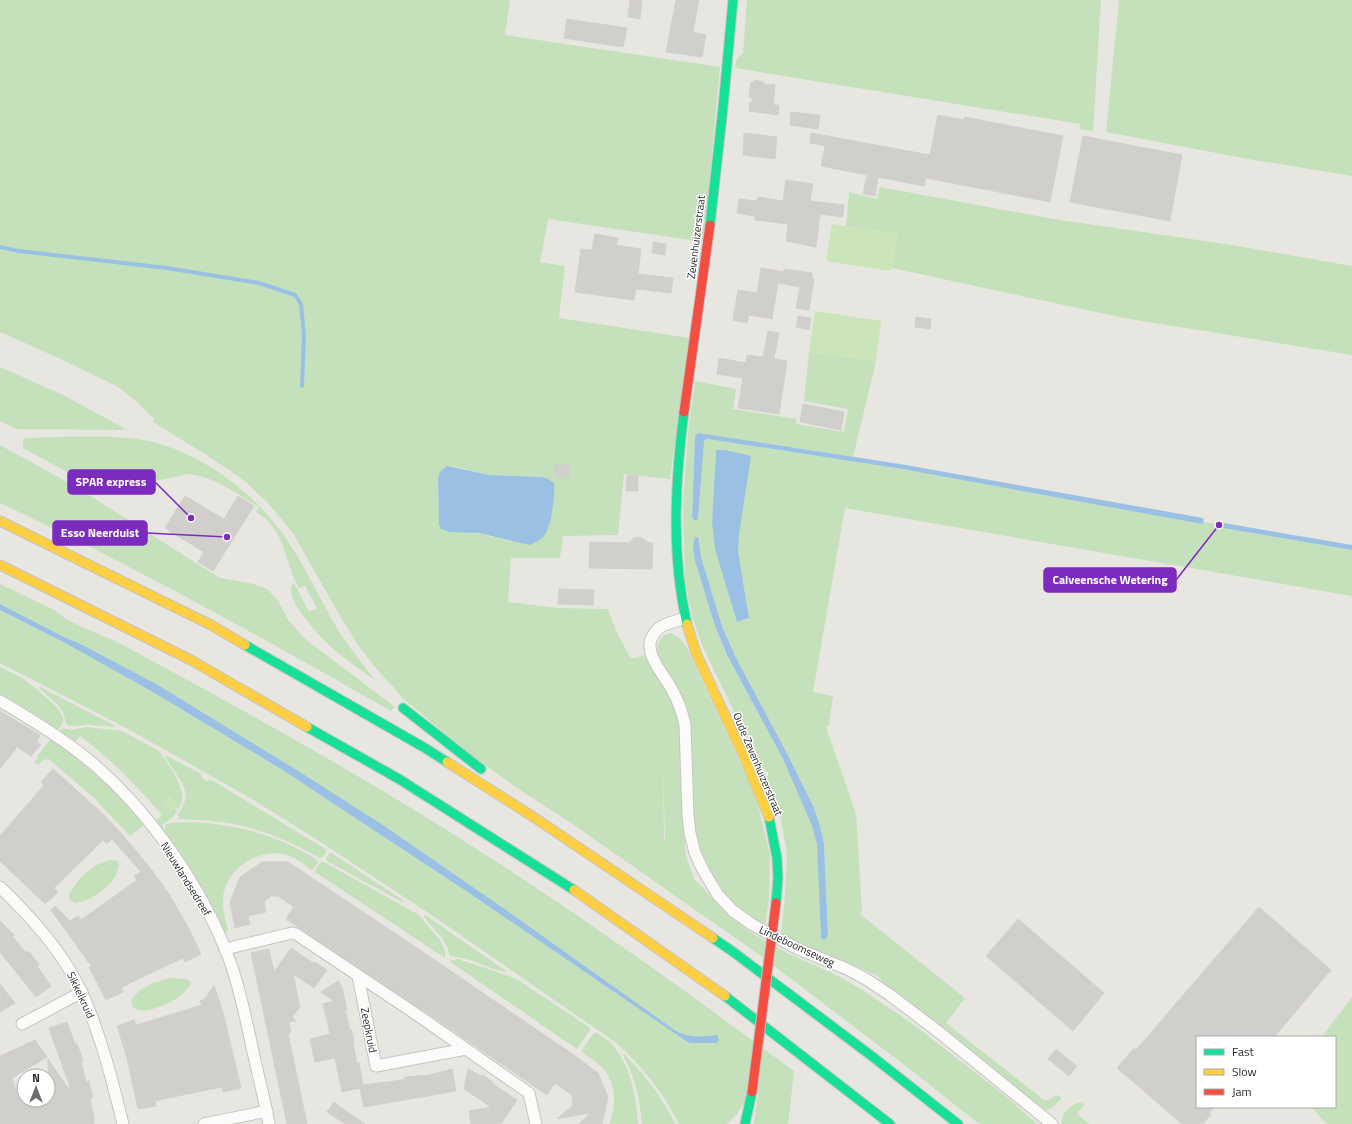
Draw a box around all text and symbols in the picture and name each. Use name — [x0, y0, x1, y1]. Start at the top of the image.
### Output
street label: Zevenhuizerstraat — [683, 194, 709, 280]
callout: SPAR express — [68, 470, 155, 494]
text: SPAR express — [76, 472, 147, 491]
callout: Esso Neerduist — [53, 521, 147, 545]
text: Esso Neerduist — [61, 523, 140, 542]
callout: Calveensche Wetering — [1044, 568, 1176, 592]
text: Calveensche Wetering — [1052, 570, 1168, 589]
street label: Oude Zevenhuizerstraat — [729, 710, 787, 818]
street label: Nieuwlandsedreef — [157, 839, 215, 919]
street label: Lindeboomseweg — [757, 921, 838, 971]
street label: Sikkelkruid — [63, 969, 99, 1021]
street label: Zeepkruid — [357, 1006, 381, 1054]
legend — [1196, 1036, 1336, 1108]
text: Fast — [1232, 1042, 1255, 1061]
text: Slow — [1232, 1062, 1257, 1081]
north arrow — [16, 1068, 56, 1108]
text: N — [32, 1070, 40, 1086]
text: Jam — [1232, 1082, 1252, 1101]

